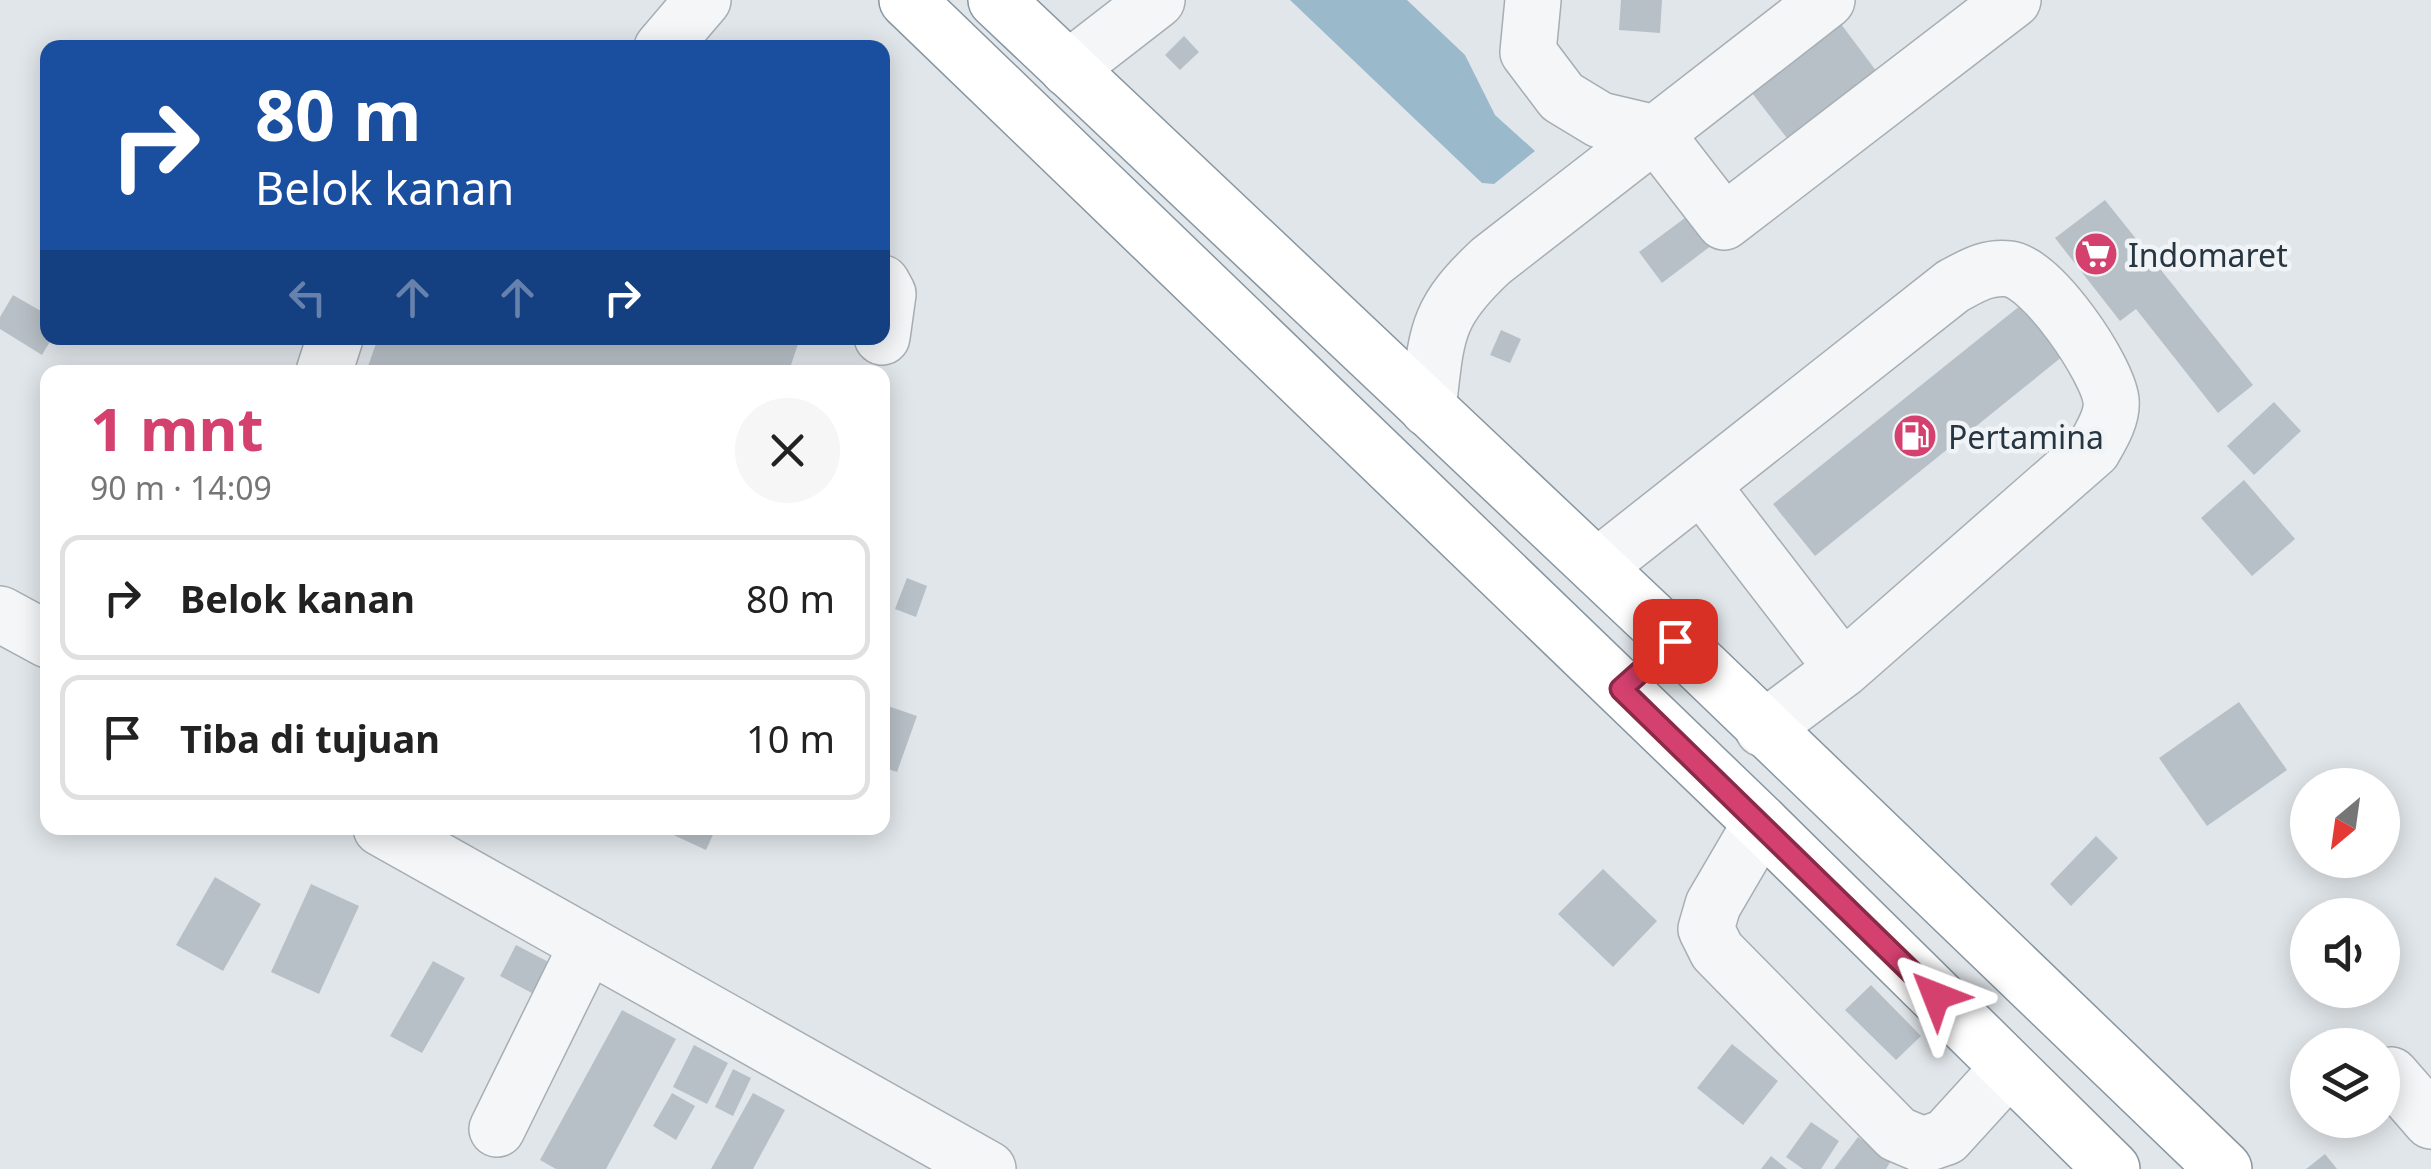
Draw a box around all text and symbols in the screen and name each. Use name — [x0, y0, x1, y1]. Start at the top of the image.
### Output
text: 80 m — [255, 66, 422, 162]
icon: right — [90, 80, 220, 210]
text: Belok kanan — [255, 157, 514, 218]
supermarket icon: Indomaret — [2073, 231, 2119, 277]
place label: Indomaret — [2128, 233, 2288, 276]
icon: left — [280, 270, 335, 325]
icon: ahead — [385, 270, 440, 325]
icon: ahead — [490, 270, 545, 325]
icon: right — [595, 270, 650, 325]
text: 1 mnt — [90, 387, 263, 469]
button: close — [735, 398, 840, 503]
fuel station icon: Pertamina — [1892, 413, 1938, 459]
place label: Pertamina — [1948, 415, 2104, 458]
text: 90 m · 14:09 — [90, 466, 272, 509]
icon: right — [95, 570, 150, 625]
text: Belok kanan — [180, 572, 415, 624]
text: 80 m — [746, 572, 835, 624]
pin — [1633, 599, 1718, 684]
icon: arrive — [1648, 614, 1703, 669]
icon: arrive — [95, 710, 150, 765]
text: Tiba di tujuan — [180, 712, 440, 764]
text: 10 m — [746, 712, 835, 764]
north arrow — [2290, 768, 2400, 878]
map controls — [2290, 768, 2400, 1138]
button: sound — [2290, 898, 2400, 1008]
position arrow — [1884, 944, 1988, 1048]
button: layers — [2290, 1028, 2400, 1138]

